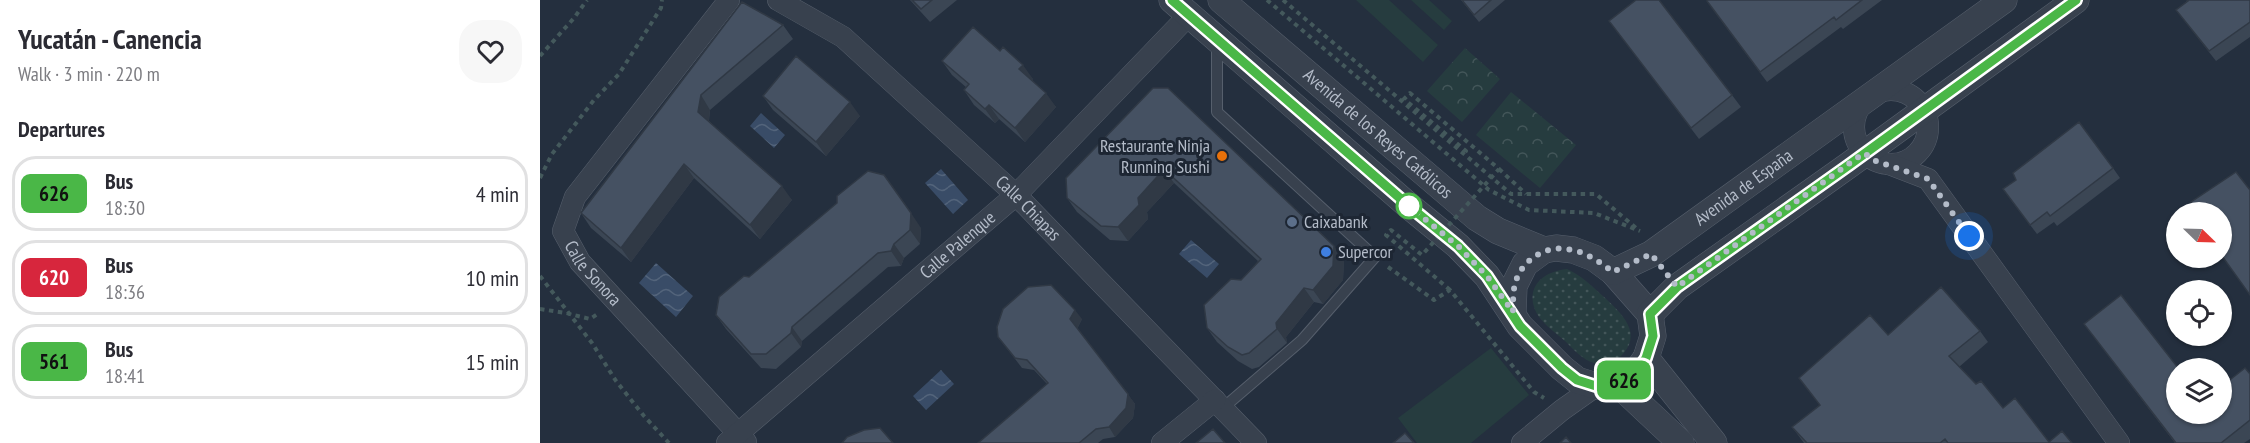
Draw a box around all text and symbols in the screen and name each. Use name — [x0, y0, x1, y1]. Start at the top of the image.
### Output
text: Yucatán - Canencia — [18, 20, 202, 57]
button: heart — [459, 20, 522, 83]
text: Walk · 3 min · 220 m — [18, 61, 160, 87]
street label: Avenida de los Reyes Católicos — [1299, 63, 1458, 203]
text: Departures — [18, 115, 105, 143]
place label: Restaurante Ninja Running Sushi — [1100, 134, 1210, 178]
street label: Avenida de España — [1689, 144, 1797, 230]
marker: Restaurante Ninja Running Sushi — [1215, 149, 1229, 163]
text: Bus — [105, 167, 133, 195]
street label: Calle Chiapas — [991, 170, 1066, 245]
text: 626 — [39, 180, 69, 207]
text: 4 min — [476, 180, 519, 208]
unlabelled marker — [1396, 193, 1422, 219]
text: 18:30 — [105, 195, 145, 221]
north arrow — [2166, 202, 2232, 268]
map controls — [2166, 202, 2232, 424]
street label: Calle Palenque — [915, 206, 1000, 283]
place label: Caixabank — [1304, 210, 1368, 233]
marker: Caixabank — [1285, 215, 1299, 229]
your location — [1954, 221, 1984, 251]
street label: Calle Sonora — [560, 236, 627, 310]
place label: Supercor — [1338, 240, 1393, 263]
marker: Supercor — [1319, 245, 1333, 259]
text: Bus — [105, 251, 133, 279]
text: 620 — [39, 264, 69, 291]
text: 10 min — [466, 264, 519, 292]
text: 18:36 — [105, 279, 145, 305]
button: locate — [2166, 280, 2232, 346]
text: Bus — [105, 335, 133, 363]
text: 561 — [39, 348, 69, 375]
text: 15 min — [466, 348, 519, 376]
button: layers — [2166, 358, 2232, 424]
line badge: 626 — [1590, 360, 1658, 400]
text: 18:41 — [105, 363, 145, 389]
text: 626 — [1609, 367, 1639, 394]

